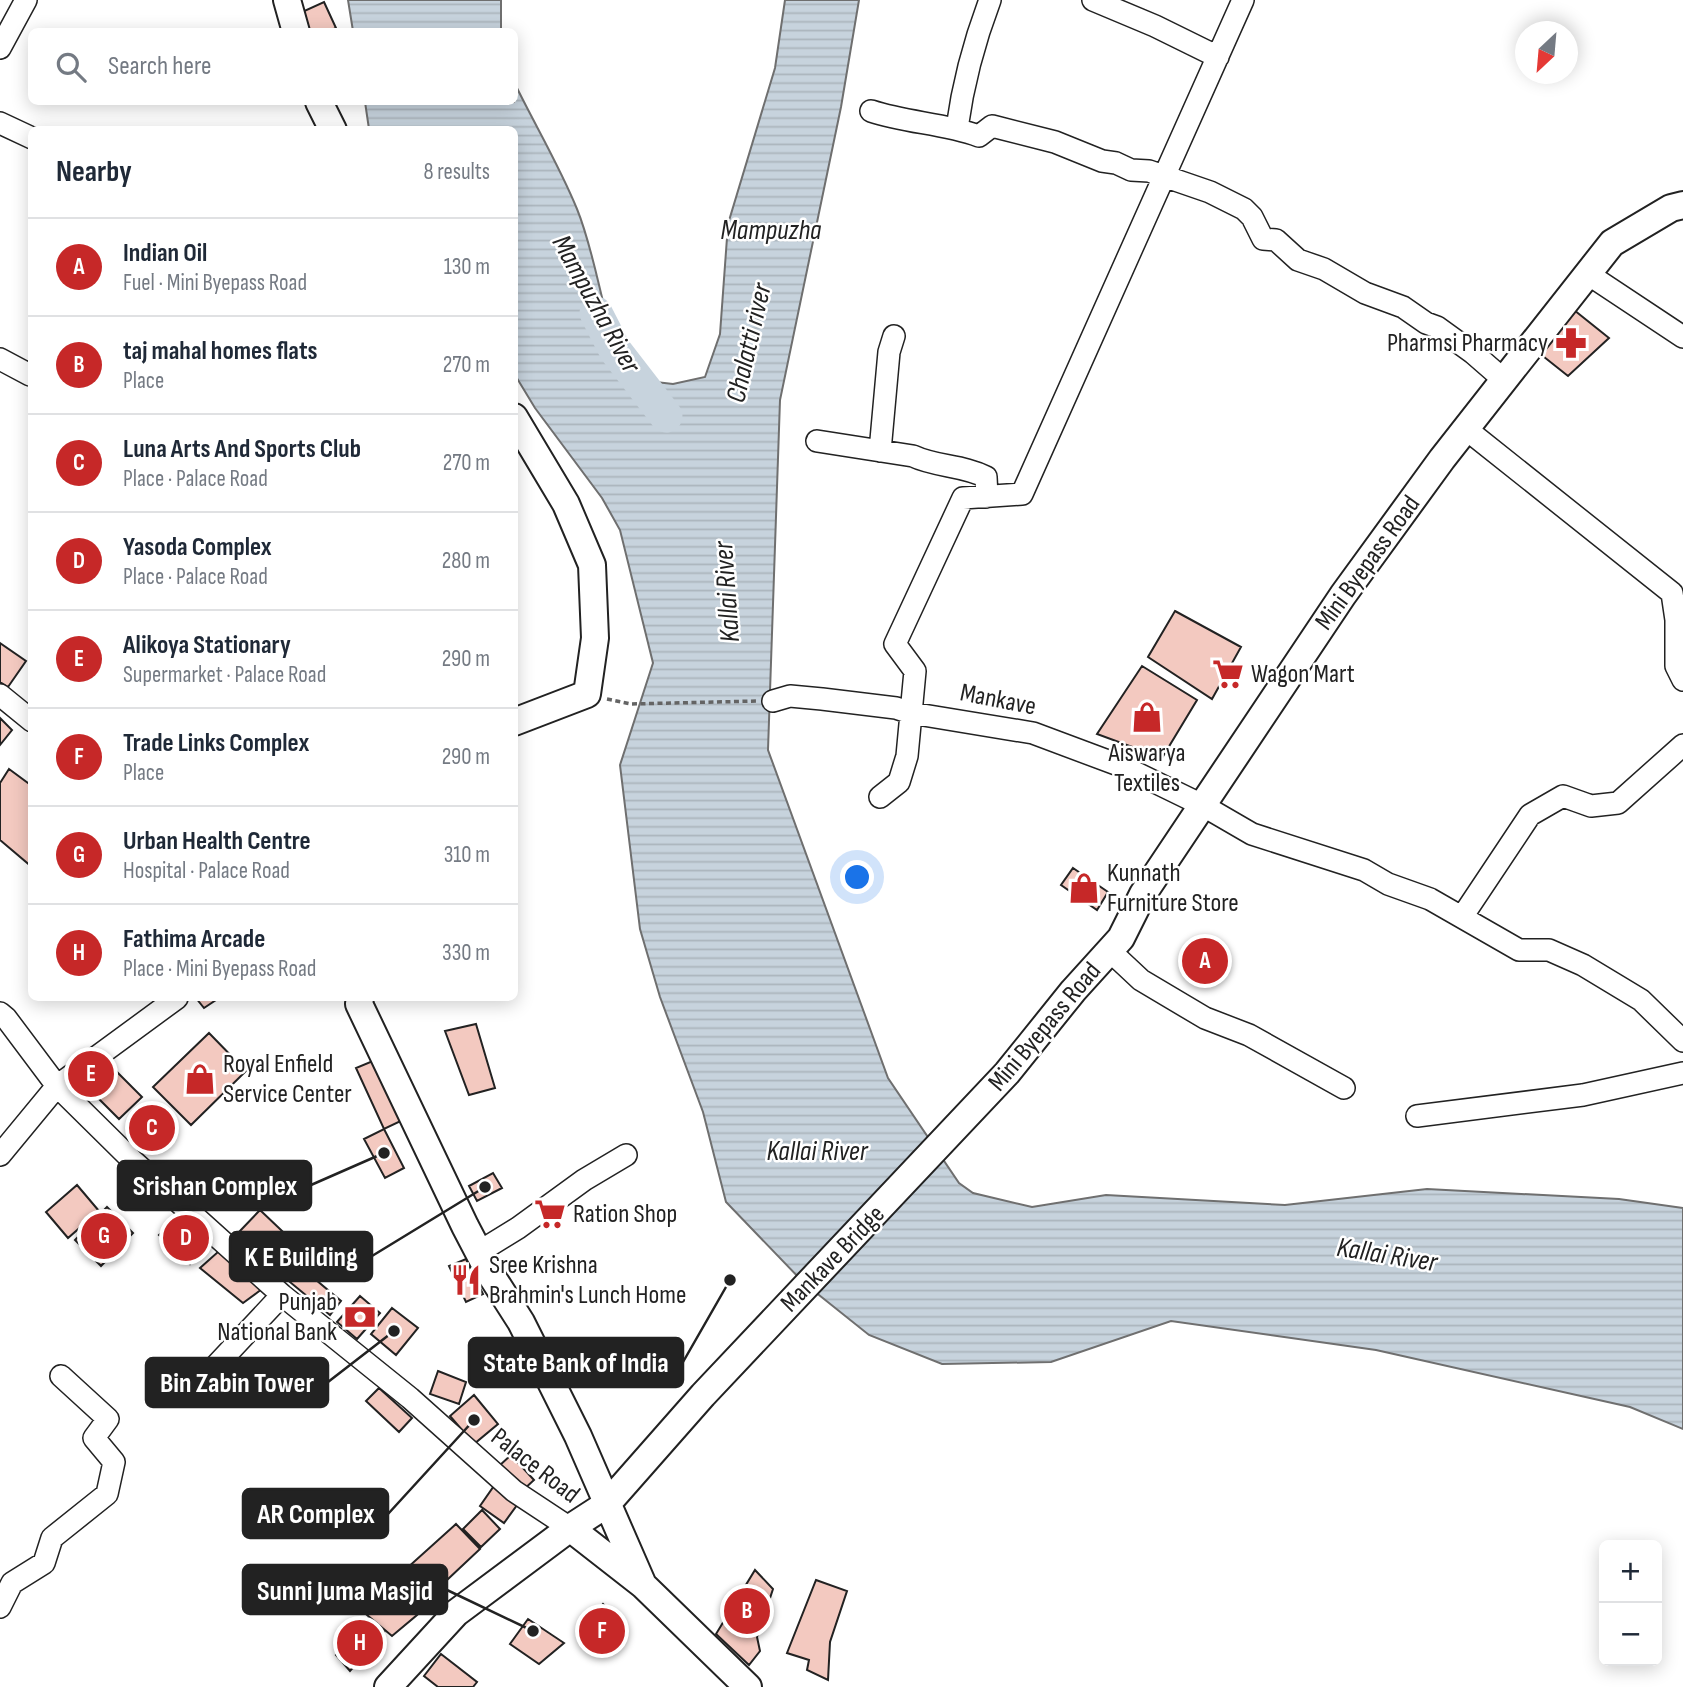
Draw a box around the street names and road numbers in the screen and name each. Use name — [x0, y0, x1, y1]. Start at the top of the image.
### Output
street label: Mini Byepass Road — [1309, 490, 1427, 636]
street label: Mankave — [957, 677, 1039, 723]
street label: Mini Byepass Road — [982, 956, 1108, 1098]
street label: Mankave Bridge — [775, 1199, 891, 1319]
street label: Palace Road — [485, 1422, 585, 1510]

